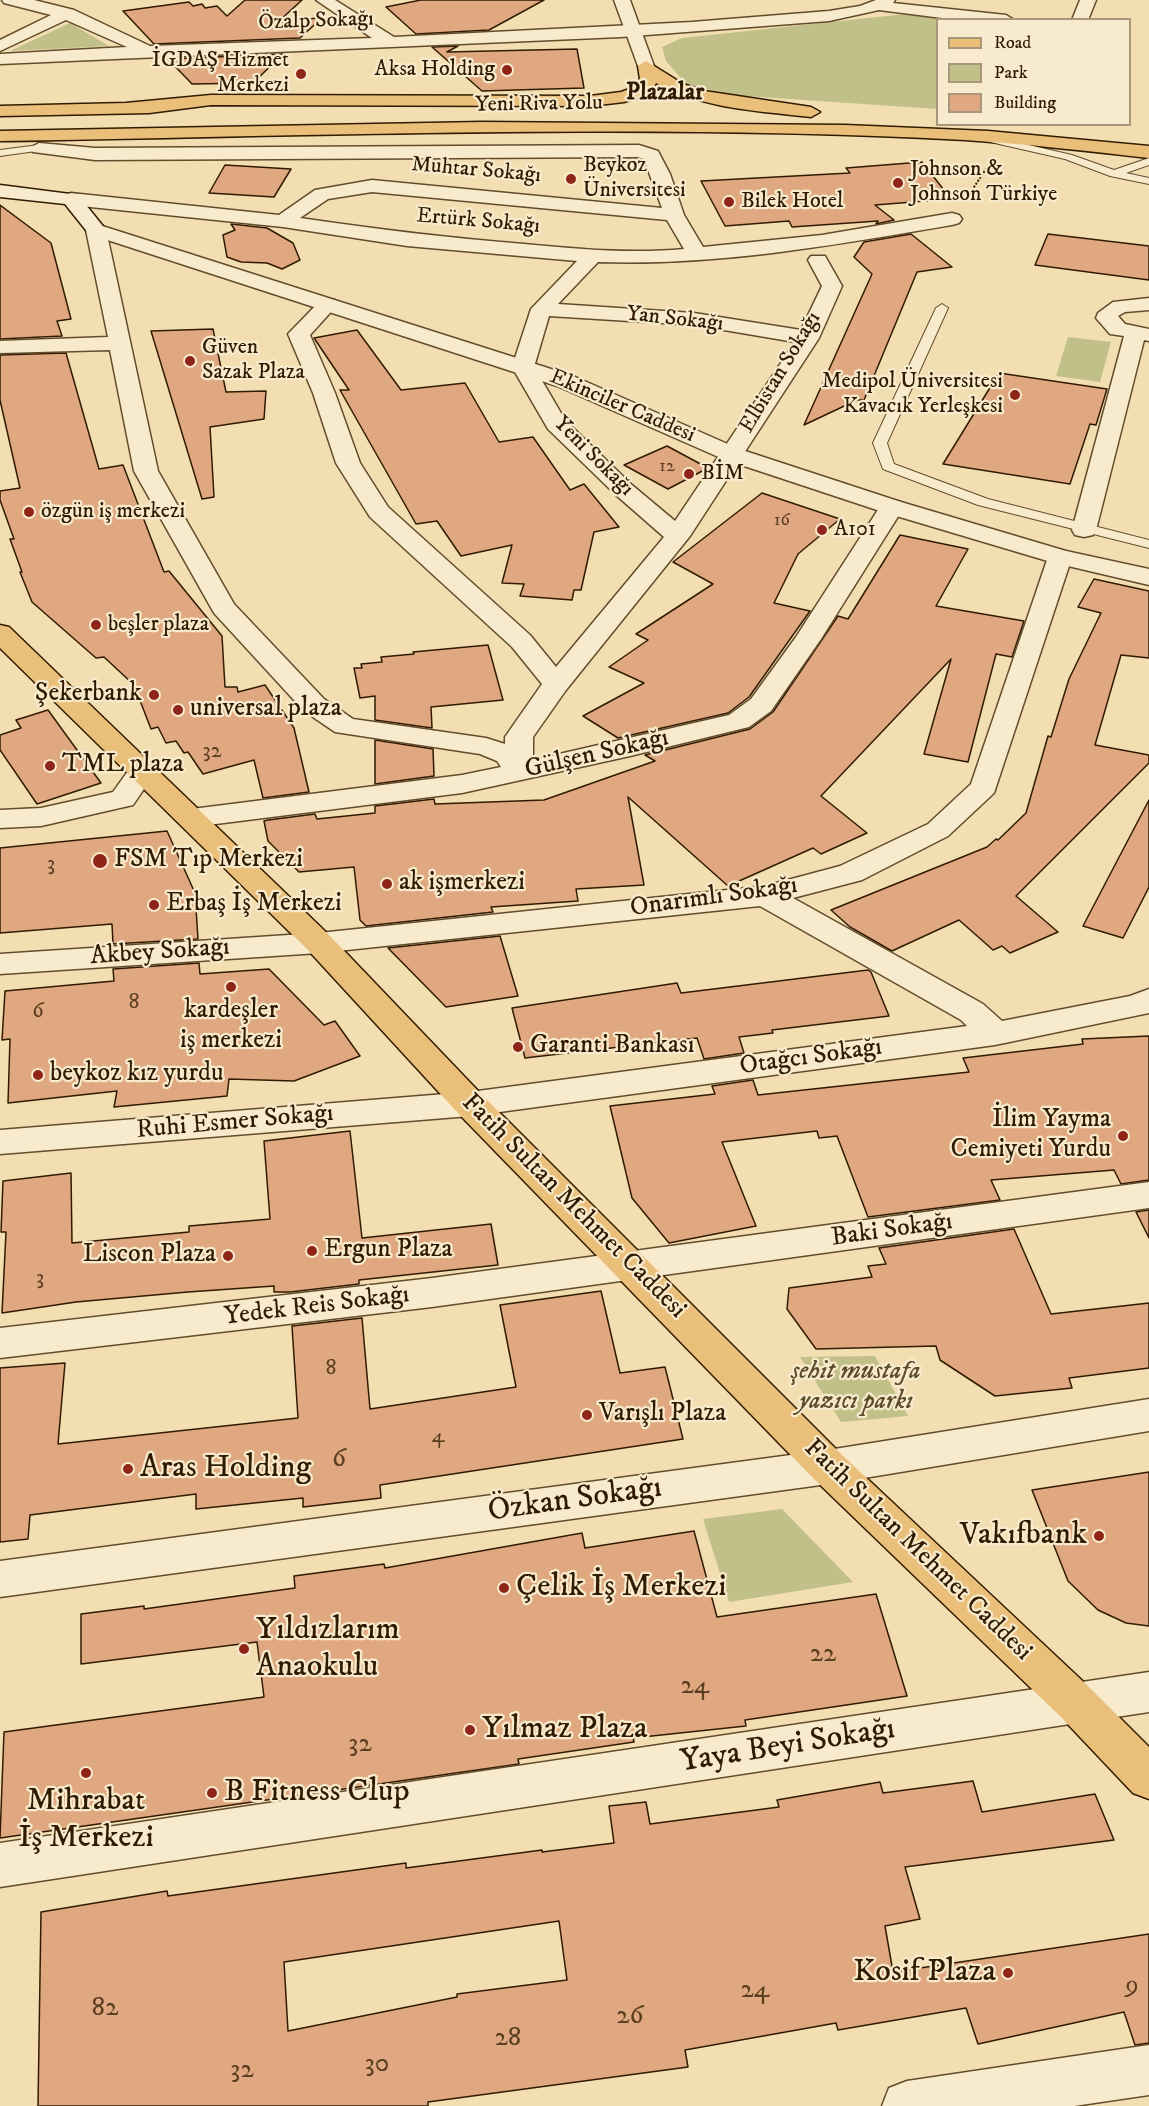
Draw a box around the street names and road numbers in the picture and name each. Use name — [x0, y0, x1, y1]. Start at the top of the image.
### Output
street label: Özalp Sokağı — [258, 7, 374, 37]
street label: Yeni Riva Yolu — [475, 91, 603, 119]
street label: Muhtar Sokağı — [410, 152, 542, 190]
street label: Ertürk Sokağı — [415, 203, 541, 241]
street label: Yan Sokağı — [625, 302, 725, 338]
street label: Elbistan Sokağı — [734, 308, 828, 438]
street label: Ekinciler Caddesi — [545, 365, 699, 449]
street label: Yeni Sokağı — [548, 412, 638, 502]
street label: Gülşen Sokağı — [522, 723, 672, 787]
street label: Onarımlı Sokağı — [628, 871, 800, 925]
street label: Akbey Sokağı — [89, 933, 231, 973]
street label: Otağcı Sokağı — [738, 1033, 884, 1083]
street label: Fatih Sultan Mehmet Caddesi — [454, 1088, 692, 1326]
street label: Ruhi Esmer Sokağı — [135, 1099, 335, 1147]
street label: Baki Sokağı — [829, 1207, 955, 1255]
street label: Yedek Reis Sokağı — [223, 1280, 411, 1334]
street label: Fatih Sultan Mehmet Caddesi — [796, 1434, 1038, 1668]
street label: Özkan Sokağı — [486, 1470, 664, 1532]
street label: Yaya Beyi Sokağı — [678, 1711, 898, 1783]

